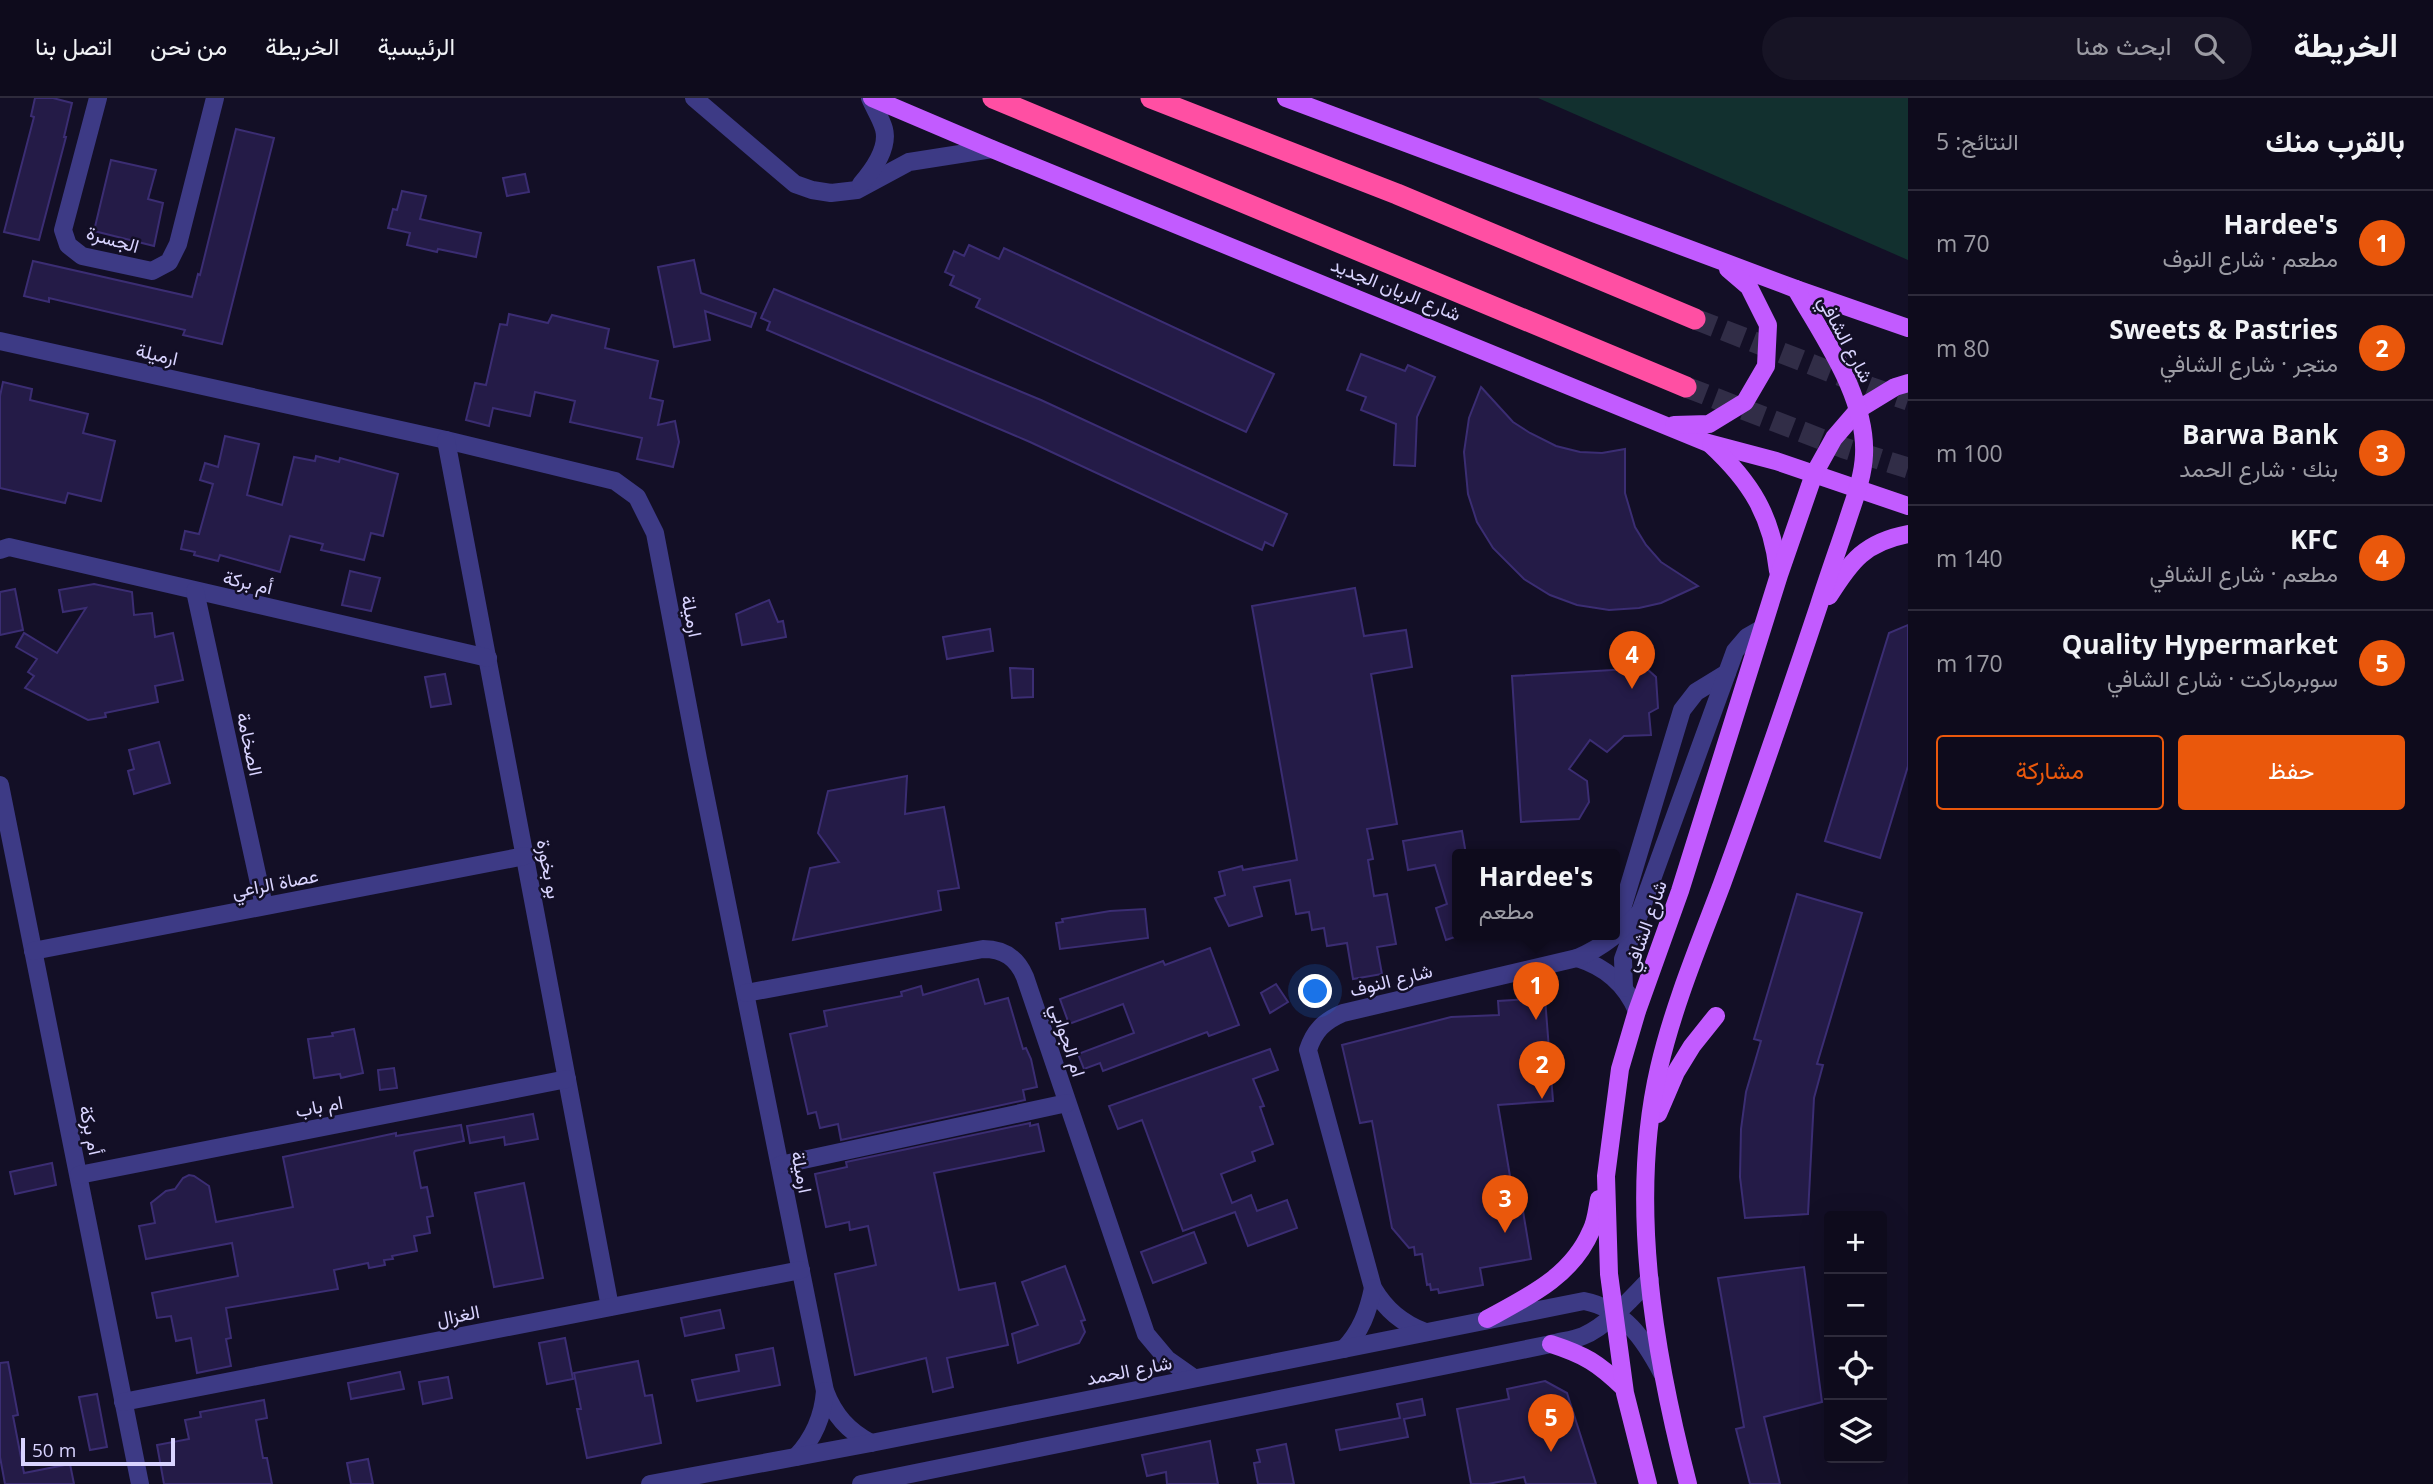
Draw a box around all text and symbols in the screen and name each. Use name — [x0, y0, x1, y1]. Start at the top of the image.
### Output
search box — [1762, 17, 2252, 80]
text: الخريطة — [2294, 22, 2398, 67]
text: ابحث هنا — [2076, 27, 2172, 63]
text: اتصل بنا — [35, 29, 112, 62]
text: من نحن — [150, 29, 227, 62]
text: الخريطة — [265, 29, 339, 62]
text: الرئيسية — [377, 29, 455, 62]
icon: search — [2190, 29, 2228, 67]
text: بالقرب منك — [2265, 120, 2405, 161]
text: النتائج: 5 — [1936, 125, 2019, 157]
text: Hardee's — [2224, 206, 2338, 242]
street label: الجسرة — [84, 219, 142, 259]
text: 70 m — [1936, 227, 1990, 259]
text: 1 — [2375, 227, 2389, 259]
text: مطعم · شارع النوف — [2162, 242, 2338, 274]
street label: شارع الريان الجديد — [1327, 251, 1465, 327]
street label: شارع الشافي — [1810, 291, 1880, 388]
text: Sweets & Pastries — [2109, 311, 2338, 347]
text: 80 m — [1936, 332, 1990, 364]
text: 2 — [2375, 332, 2389, 364]
street label: ارميلة — [133, 337, 181, 371]
text: متجر · شارع الشافي — [2160, 347, 2338, 379]
text: Barwa Bank — [2182, 416, 2338, 452]
text: 100 m — [1936, 437, 2003, 469]
text: 3 — [2375, 437, 2389, 469]
text: بنك · شارع الحمد — [2179, 452, 2338, 484]
text: KFC — [2290, 521, 2338, 557]
text: 140 m — [1936, 542, 2003, 574]
text: 4 — [2375, 542, 2389, 574]
text: مطعم · شارع الشافي — [2149, 557, 2338, 589]
street label: أم بركة — [221, 564, 275, 600]
street label: ارميلة — [675, 593, 709, 639]
text: Quality Hypermarket — [2062, 626, 2338, 662]
pin: 4 — [1609, 631, 1655, 689]
text: 170 m — [1936, 647, 2003, 679]
text: 5 — [2375, 647, 2389, 679]
text: سوبرماركت · شارع الشافي — [2107, 662, 2338, 694]
street label: الصخامة — [231, 710, 269, 778]
button: مشاركة — [1936, 735, 2164, 810]
button: حفظ — [2178, 735, 2405, 810]
street label: بو بخورة — [531, 837, 567, 901]
popup — [1452, 849, 1620, 940]
text: Hardee's — [1479, 858, 1593, 894]
street label: عصاة الراعي — [230, 862, 321, 907]
street label: شارع الشافي — [1617, 877, 1676, 976]
text: مطعم — [1479, 894, 1534, 926]
street label: شارع النوف — [1347, 957, 1435, 1003]
pin: 1 — [1513, 962, 1559, 1020]
your location — [1298, 974, 1332, 1008]
street label: ام الجوابي — [1041, 1000, 1092, 1081]
pin: 2 — [1519, 1041, 1565, 1099]
street label: ام باب — [293, 1089, 345, 1123]
street label: أم بركة — [73, 1103, 109, 1157]
street label: ارميلة — [785, 1149, 819, 1195]
pin: 3 — [1482, 1175, 1528, 1233]
map controls — [1824, 1211, 1887, 1463]
button: + — [1824, 1211, 1887, 1274]
button: − — [1824, 1274, 1887, 1337]
street label: الغزال — [434, 1298, 482, 1332]
button: locate — [1824, 1337, 1887, 1400]
street label: شارع الحمد — [1084, 1349, 1174, 1391]
pin: 5 — [1528, 1394, 1574, 1452]
button: layers — [1824, 1400, 1887, 1463]
scale bar — [21, 1435, 175, 1467]
text: 50 m — [32, 1437, 76, 1463]

